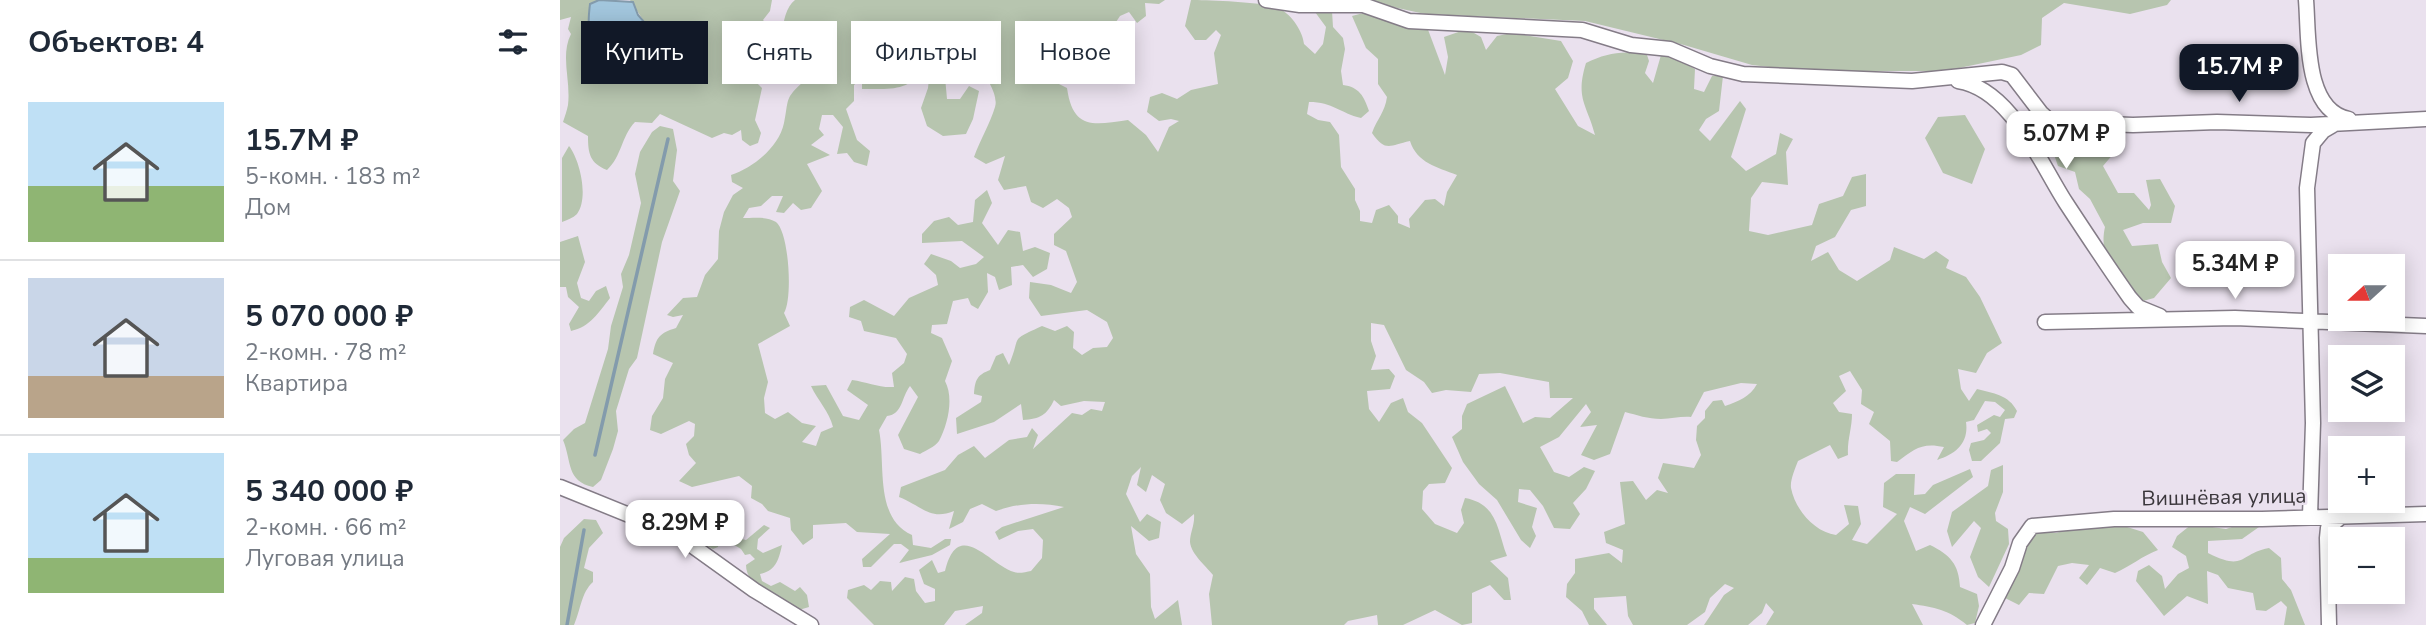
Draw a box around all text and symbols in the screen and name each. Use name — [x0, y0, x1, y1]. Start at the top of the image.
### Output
chip: Купить — [581, 21, 708, 84]
chip: Снять — [722, 21, 837, 84]
chip: Фильтры — [851, 21, 1001, 84]
chip: Новое — [1015, 21, 1135, 84]
text: Объектов: 4 — [28, 22, 204, 63]
icon: filters — [494, 23, 532, 61]
pin: 15.7M ₽ — [2174, 44, 2304, 104]
text: 15.7M ₽ — [2195, 51, 2283, 82]
pin: 5.07M ₽ — [2001, 111, 2131, 171]
text: 5.07M ₽ — [2022, 118, 2110, 149]
text: 15.7M ₽ — [245, 120, 359, 161]
icon: home — [84, 130, 168, 214]
text: 5-комн. · 183 m² — [245, 161, 420, 192]
text: Дом — [245, 192, 291, 223]
pin: 5.34M ₽ — [2170, 242, 2300, 301]
text: 5.34M ₽ — [2191, 248, 2279, 279]
north arrow — [2328, 254, 2404, 331]
map controls — [2328, 254, 2405, 604]
text: 5 070 000 ₽ — [245, 296, 413, 337]
icon: home — [84, 306, 168, 390]
text: 2-комн. · 78 m² — [245, 337, 407, 368]
button: layers — [2328, 345, 2405, 422]
text: Квартира — [245, 368, 348, 399]
button: + — [2328, 436, 2405, 513]
text: 5 340 000 ₽ — [245, 471, 413, 512]
icon: home — [84, 481, 168, 565]
street label: Вишнёвая улица — [2141, 482, 2307, 512]
pin: 8.29M ₽ — [620, 500, 750, 560]
text: 8.29M ₽ — [641, 507, 729, 538]
text: 2-комн. · 66 m² — [245, 512, 407, 543]
button: − — [2328, 527, 2405, 604]
text: Луговая улица — [245, 543, 405, 574]

